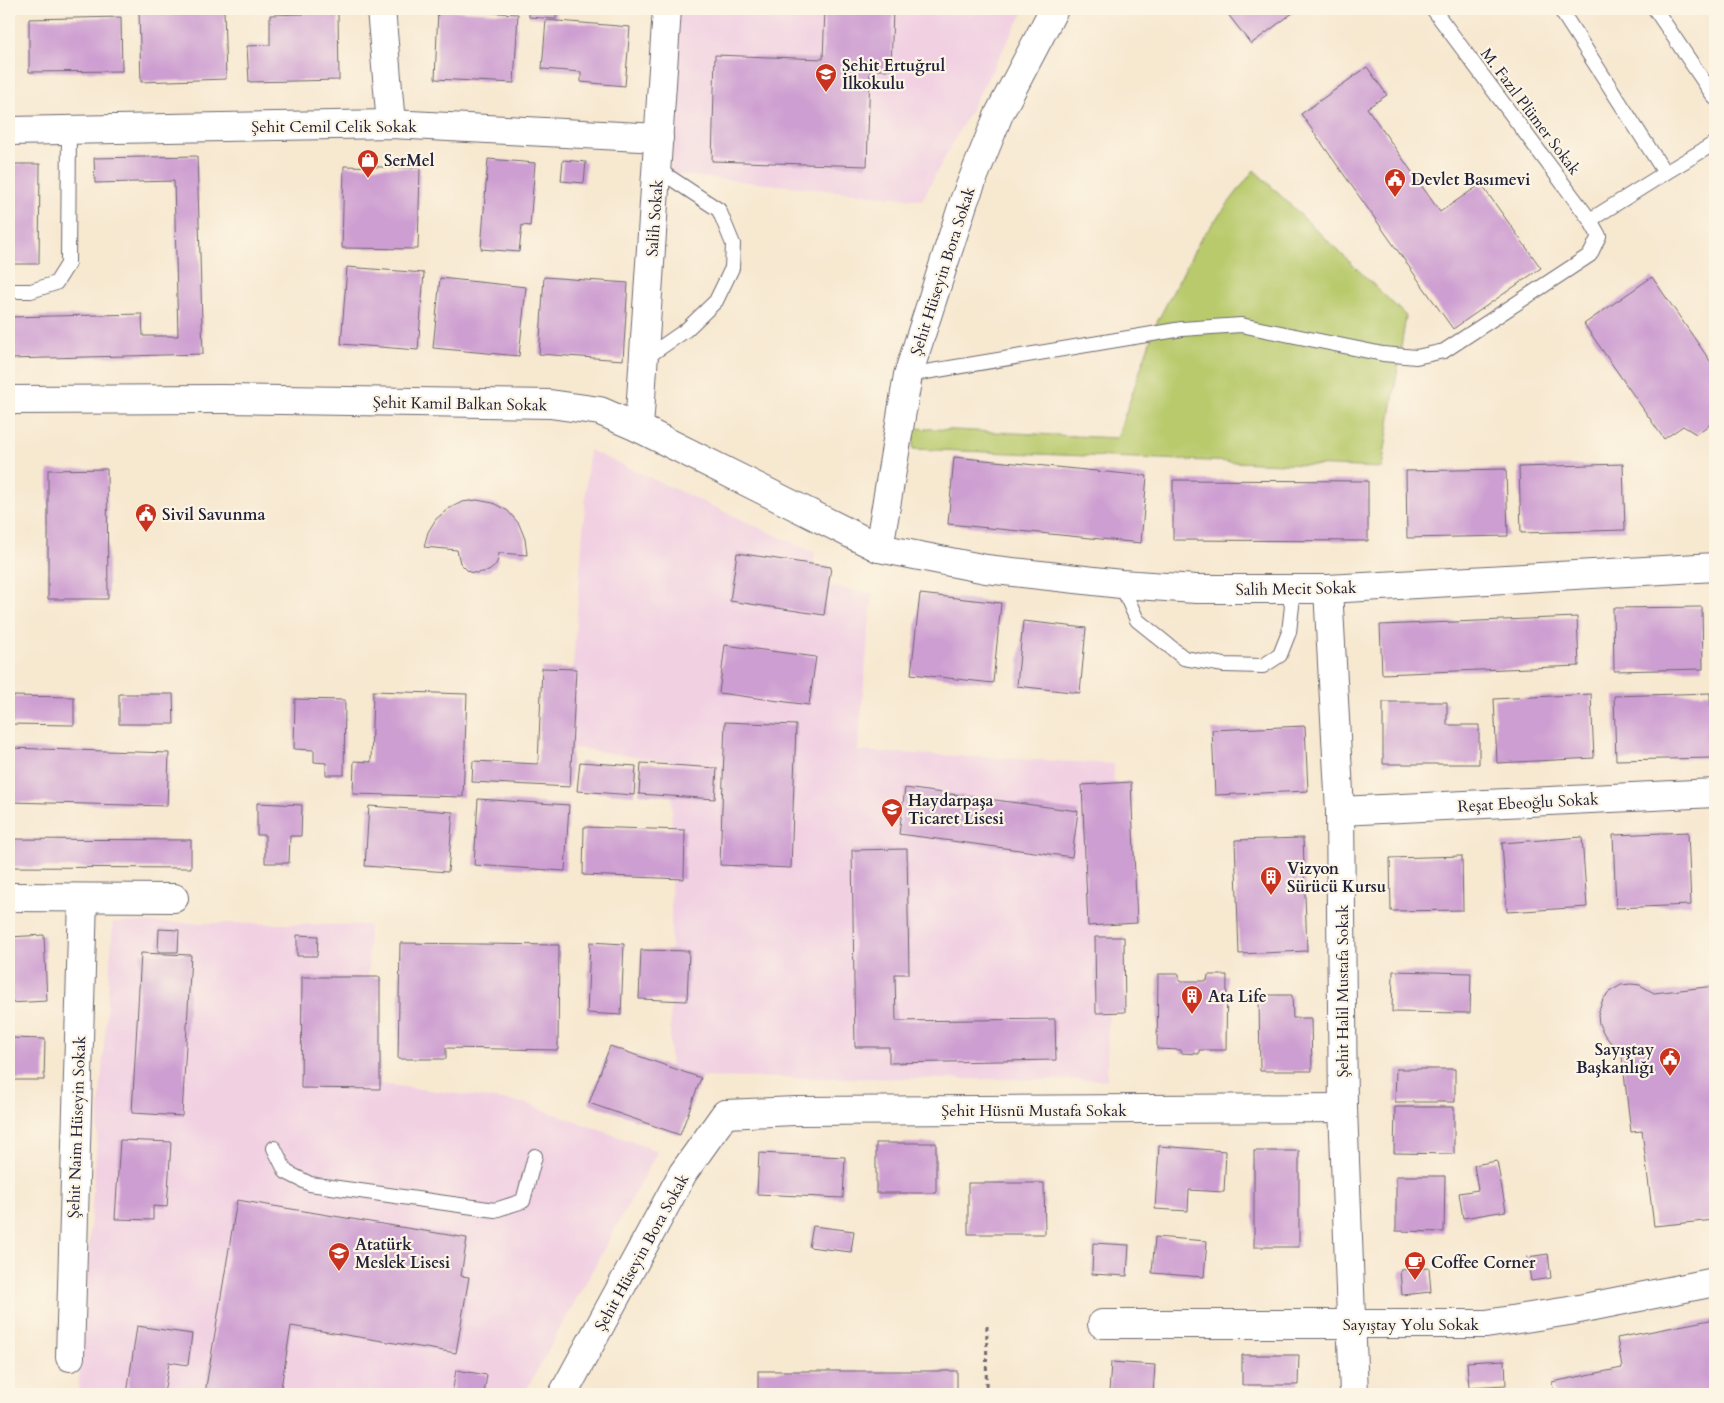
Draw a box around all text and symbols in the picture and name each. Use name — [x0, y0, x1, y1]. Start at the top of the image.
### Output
street label: M. Fazıl Plümer Sokak — [1475, 44, 1585, 180]
place label: Şehit Ertuğrul İlkokulu — [842, 55, 945, 95]
school or university icon: Şehit Ertuğrul İlkokulu — [814, 62, 838, 93]
street label: Şehit Cemil Celik Sokak — [251, 116, 417, 138]
shop icon: SerMel — [356, 148, 380, 179]
place label: SerMel — [384, 150, 435, 172]
public building icon: Devlet Basımevi — [1383, 167, 1407, 198]
place label: Devlet Basımevi — [1411, 169, 1530, 191]
street label: Salih Sokak — [641, 178, 669, 257]
street label: Şehit Hüseyin Bora Sokak — [905, 184, 981, 359]
street label: Şehit Kamil Balkan Sokak — [373, 391, 548, 417]
public building icon: Sivil Savunma — [134, 502, 158, 533]
place label: Sivil Savunma — [162, 504, 265, 526]
street label: Salih Mecit Sokak — [1235, 577, 1357, 601]
street label: Reşat Ebeoğlu Sokak — [1457, 788, 1600, 818]
place label: Haydarpaşa Ticaret Lisesi — [908, 790, 1004, 830]
school or university icon: Haydarpaşa Ticaret Lisesi — [880, 797, 904, 828]
place label: Vizyon Sürücü Kursu — [1287, 858, 1386, 898]
building icon: Vizyon Sürücü Kursu — [1259, 865, 1283, 896]
street label: Şehit Halil Mustafa Sokak — [1332, 904, 1354, 1078]
building icon: Ata Life — [1180, 984, 1204, 1015]
place label: Ata Life — [1208, 986, 1267, 1008]
street label: Şehit Naim Hüseyin Sokak — [63, 1035, 91, 1219]
place label: Sayıştay Başkanlığı — [1576, 1039, 1654, 1079]
public building icon: Sayıştay Başkanlığı — [1658, 1046, 1682, 1077]
street label: Şehit Hüsnü Mustafa Sokak — [941, 1100, 1127, 1122]
street label: Şehit Hüseyin Bora Sokak — [590, 1170, 694, 1335]
place label: Atatürk Meslek Lisesi — [355, 1234, 450, 1274]
school or university icon: Atatürk Meslek Lisesi — [327, 1241, 351, 1272]
cafe icon: Coffee Corner — [1403, 1250, 1427, 1281]
place label: Coffee Corner — [1431, 1252, 1536, 1274]
street label: Sayıştay Yolu Sokak — [1343, 1314, 1480, 1336]

